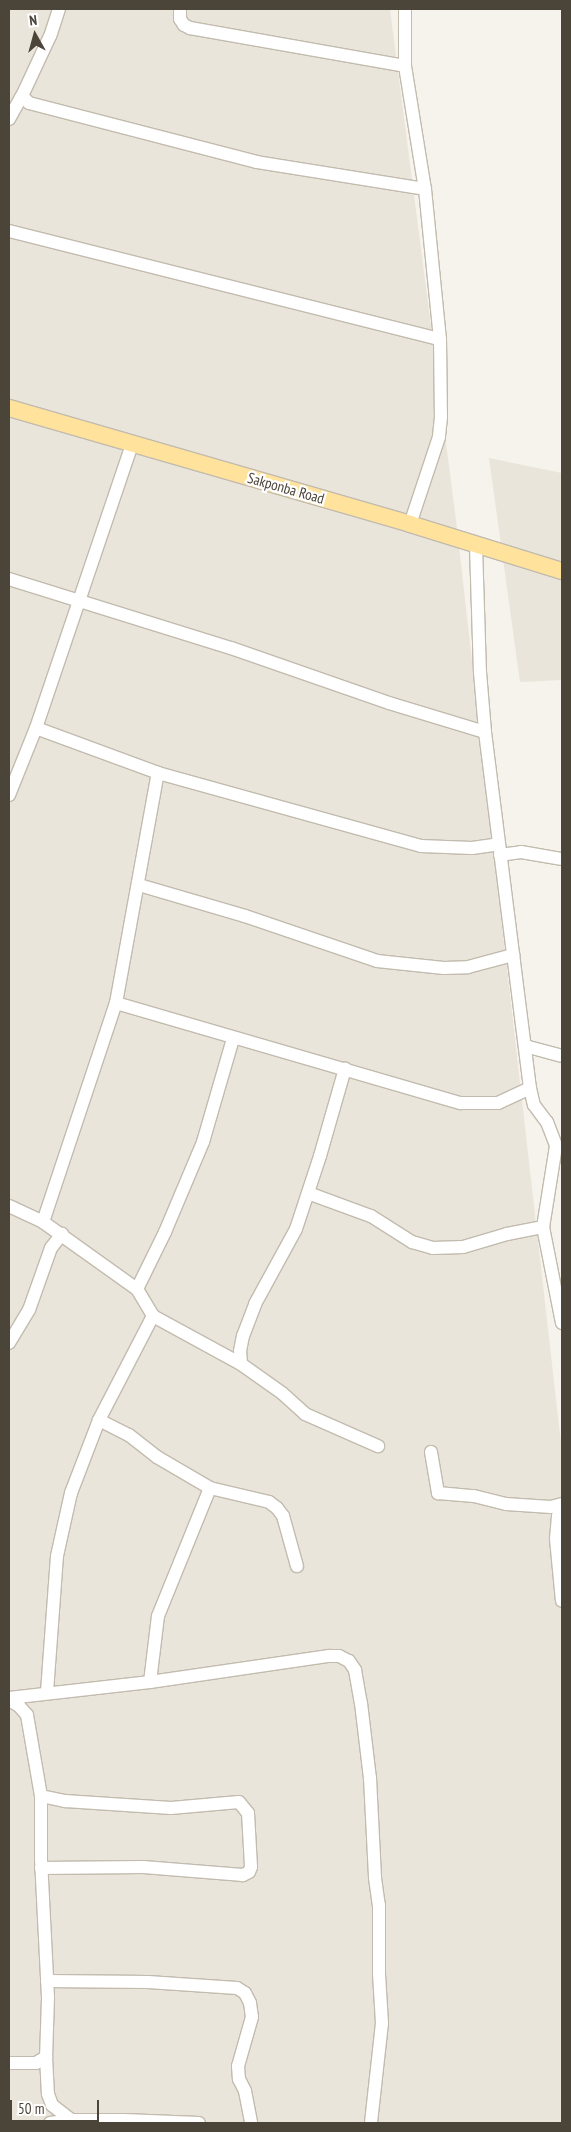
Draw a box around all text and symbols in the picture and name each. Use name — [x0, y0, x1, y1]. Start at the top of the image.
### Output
north arrow — [10, 10, 60, 60]
text: N — [28, 11, 38, 30]
street label: Sakponba Road — [245, 468, 327, 508]
scale bar — [12, 2090, 101, 2122]
text: 50 m — [18, 2099, 44, 2118]

